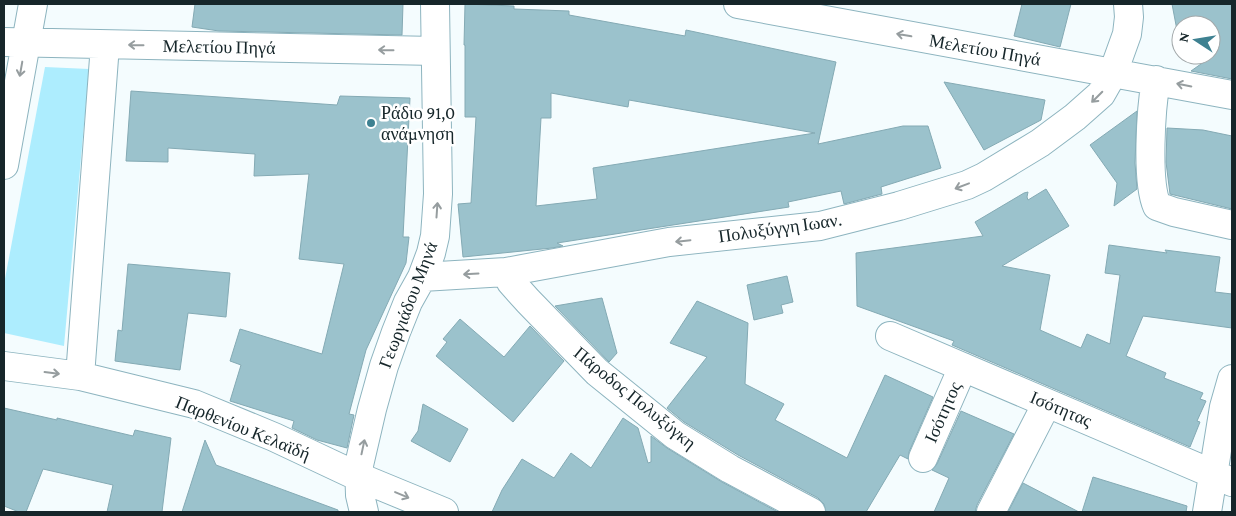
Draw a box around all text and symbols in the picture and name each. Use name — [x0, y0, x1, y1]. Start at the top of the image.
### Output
north arrow — [1171, 15, 1221, 65]
one-way arrow — [896, 29, 912, 39]
street label: Μελετίου Πηγά — [928, 30, 1043, 70]
text: N — [1174, 31, 1192, 44]
street label: Μελετίου Πηγά — [162, 36, 276, 58]
one-way arrow — [129, 41, 145, 50]
one-way arrow — [379, 46, 395, 55]
one-way arrow — [16, 61, 26, 77]
one-way arrow — [1177, 80, 1193, 90]
one-way arrow — [1091, 91, 1103, 103]
place label: Ράδιο 91,0 ανάμνηση — [381, 103, 455, 144]
marker: Ράδιο 91,0 ανάμνηση — [365, 117, 377, 129]
one-way arrow — [955, 182, 970, 191]
one-way arrow — [433, 202, 442, 218]
street label: Πολυξύγγη Ιωαν. — [717, 209, 843, 247]
one-way arrow — [676, 236, 692, 246]
street label: Γεωργιάδου Μηνά — [375, 238, 442, 371]
one-way arrow — [463, 269, 479, 278]
street label: Πάροδος Πολυξύγκη — [570, 343, 700, 453]
one-way arrow — [44, 368, 60, 378]
street label: Ισότητος — [921, 378, 965, 446]
street label: Ισότητας — [1027, 387, 1095, 431]
street label: Παρθενίου Κελαϊδή — [173, 392, 313, 464]
one-way arrow — [359, 439, 368, 455]
one-way arrow — [394, 492, 409, 501]

